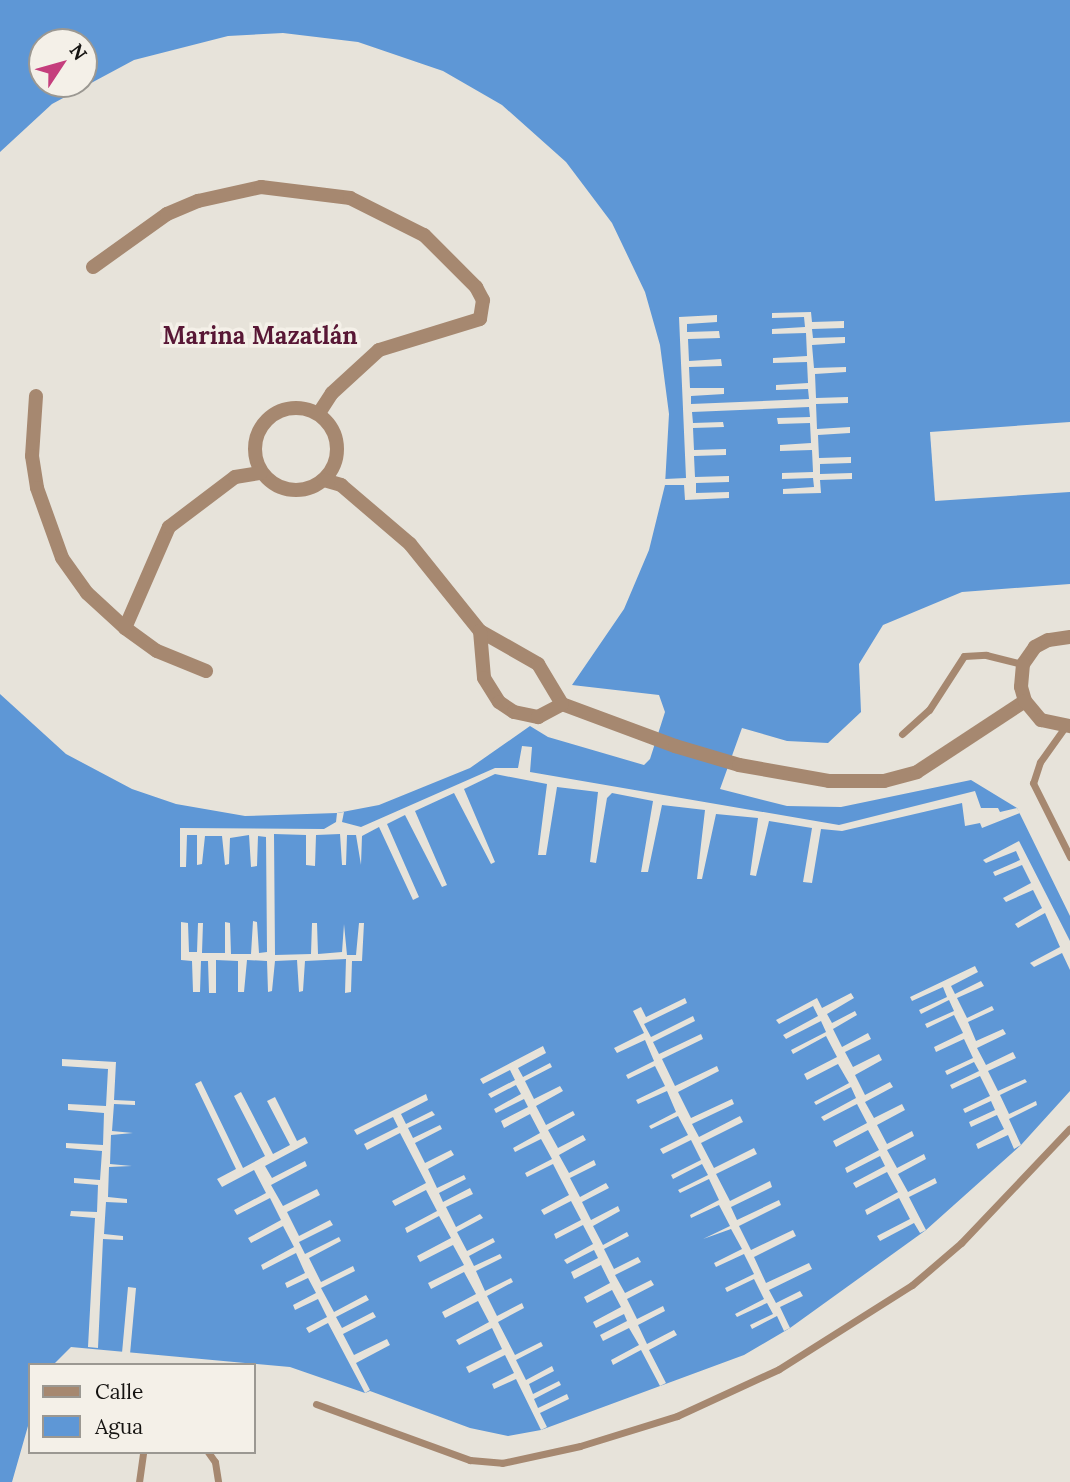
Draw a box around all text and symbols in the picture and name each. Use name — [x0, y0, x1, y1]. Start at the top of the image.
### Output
north arrow — [28, 28, 98, 98]
text: N — [64, 39, 92, 65]
district label: Marina Mazatlán — [162, 322, 358, 350]
legend — [28, 1363, 256, 1454]
text: Calle — [95, 1378, 143, 1405]
text: Agua — [95, 1413, 143, 1440]

